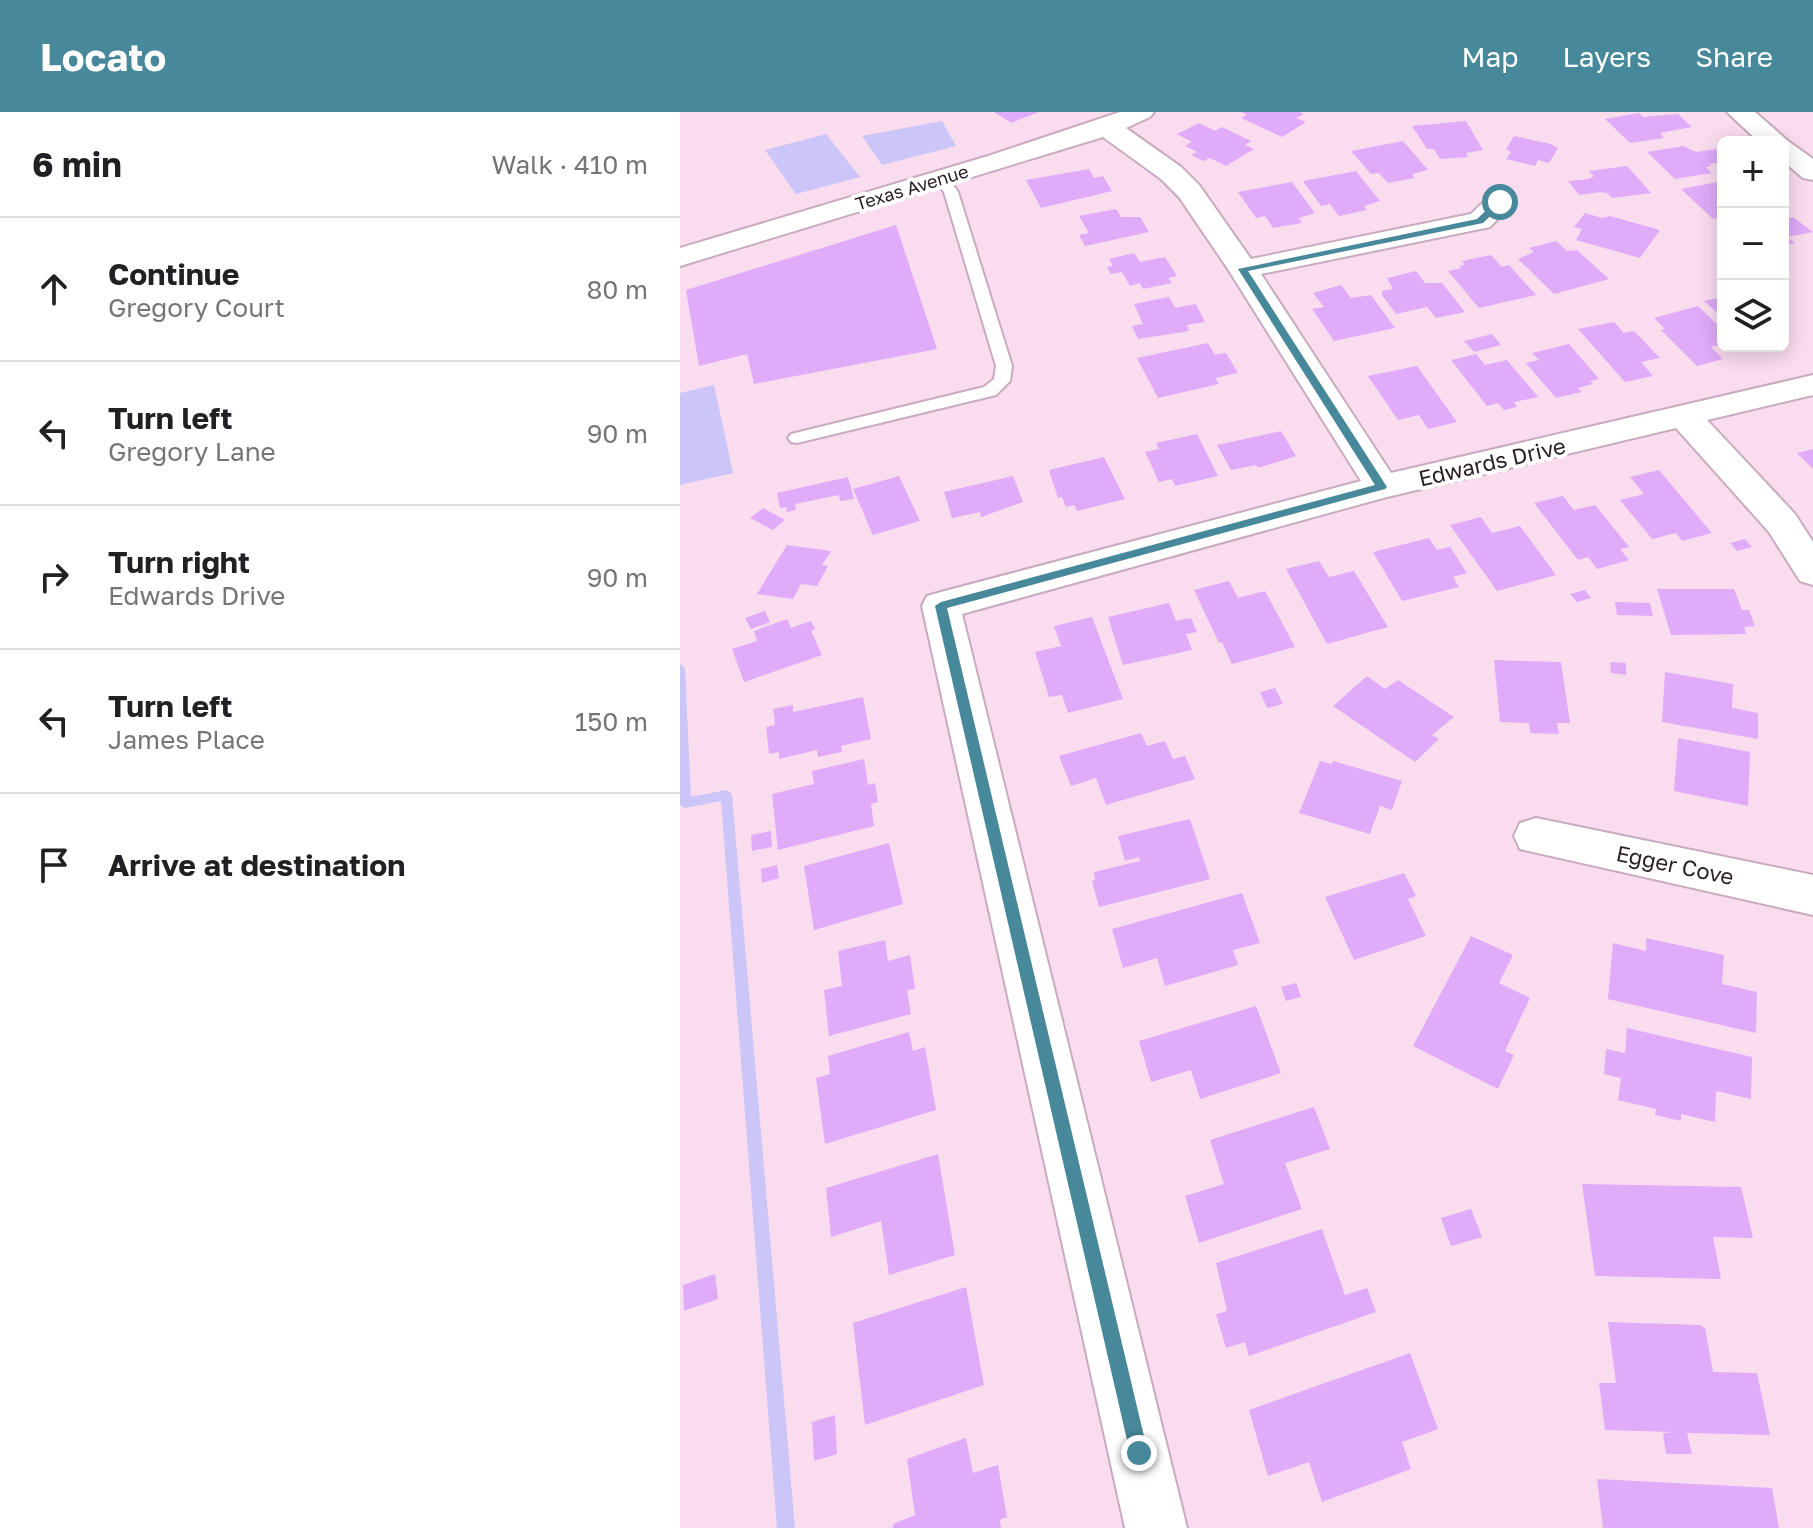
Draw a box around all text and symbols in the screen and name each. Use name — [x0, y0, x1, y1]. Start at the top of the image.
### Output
text: Locato — [40, 34, 166, 79]
text: Map — [1461, 40, 1519, 73]
text: Layers — [1563, 40, 1651, 73]
text: Share — [1695, 40, 1773, 73]
map controls — [1717, 136, 1789, 352]
button: + — [1717, 136, 1789, 208]
text: 6 min — [32, 144, 122, 184]
text: Walk · 410 m — [491, 149, 648, 180]
street label: Texas Avenue — [853, 159, 971, 215]
route start — [1482, 184, 1518, 220]
button: − — [1717, 208, 1789, 280]
text: Continue — [108, 256, 239, 292]
icon: ahead — [32, 267, 76, 311]
text: 80 m — [587, 274, 648, 305]
button: layers — [1717, 280, 1789, 352]
text: Gregory Court — [108, 292, 285, 323]
text: Turn left — [108, 400, 233, 436]
icon: left — [32, 411, 76, 455]
text: 90 m — [587, 418, 648, 449]
street label: Edwards Drive — [1416, 431, 1568, 492]
text: Gregory Lane — [108, 436, 276, 467]
text: Turn right — [108, 544, 250, 580]
icon: right — [32, 555, 76, 599]
text: 90 m — [587, 562, 648, 593]
text: Edwards Drive — [108, 580, 285, 611]
text: Turn left — [108, 688, 233, 724]
icon: left — [32, 699, 76, 743]
text: 150 m — [575, 706, 648, 737]
text: James Place — [108, 724, 265, 755]
street label: Egger Cove — [1614, 839, 1736, 890]
icon: arrive — [32, 843, 76, 887]
text: Arrive at destination — [108, 847, 405, 883]
route end — [1121, 1435, 1157, 1471]

